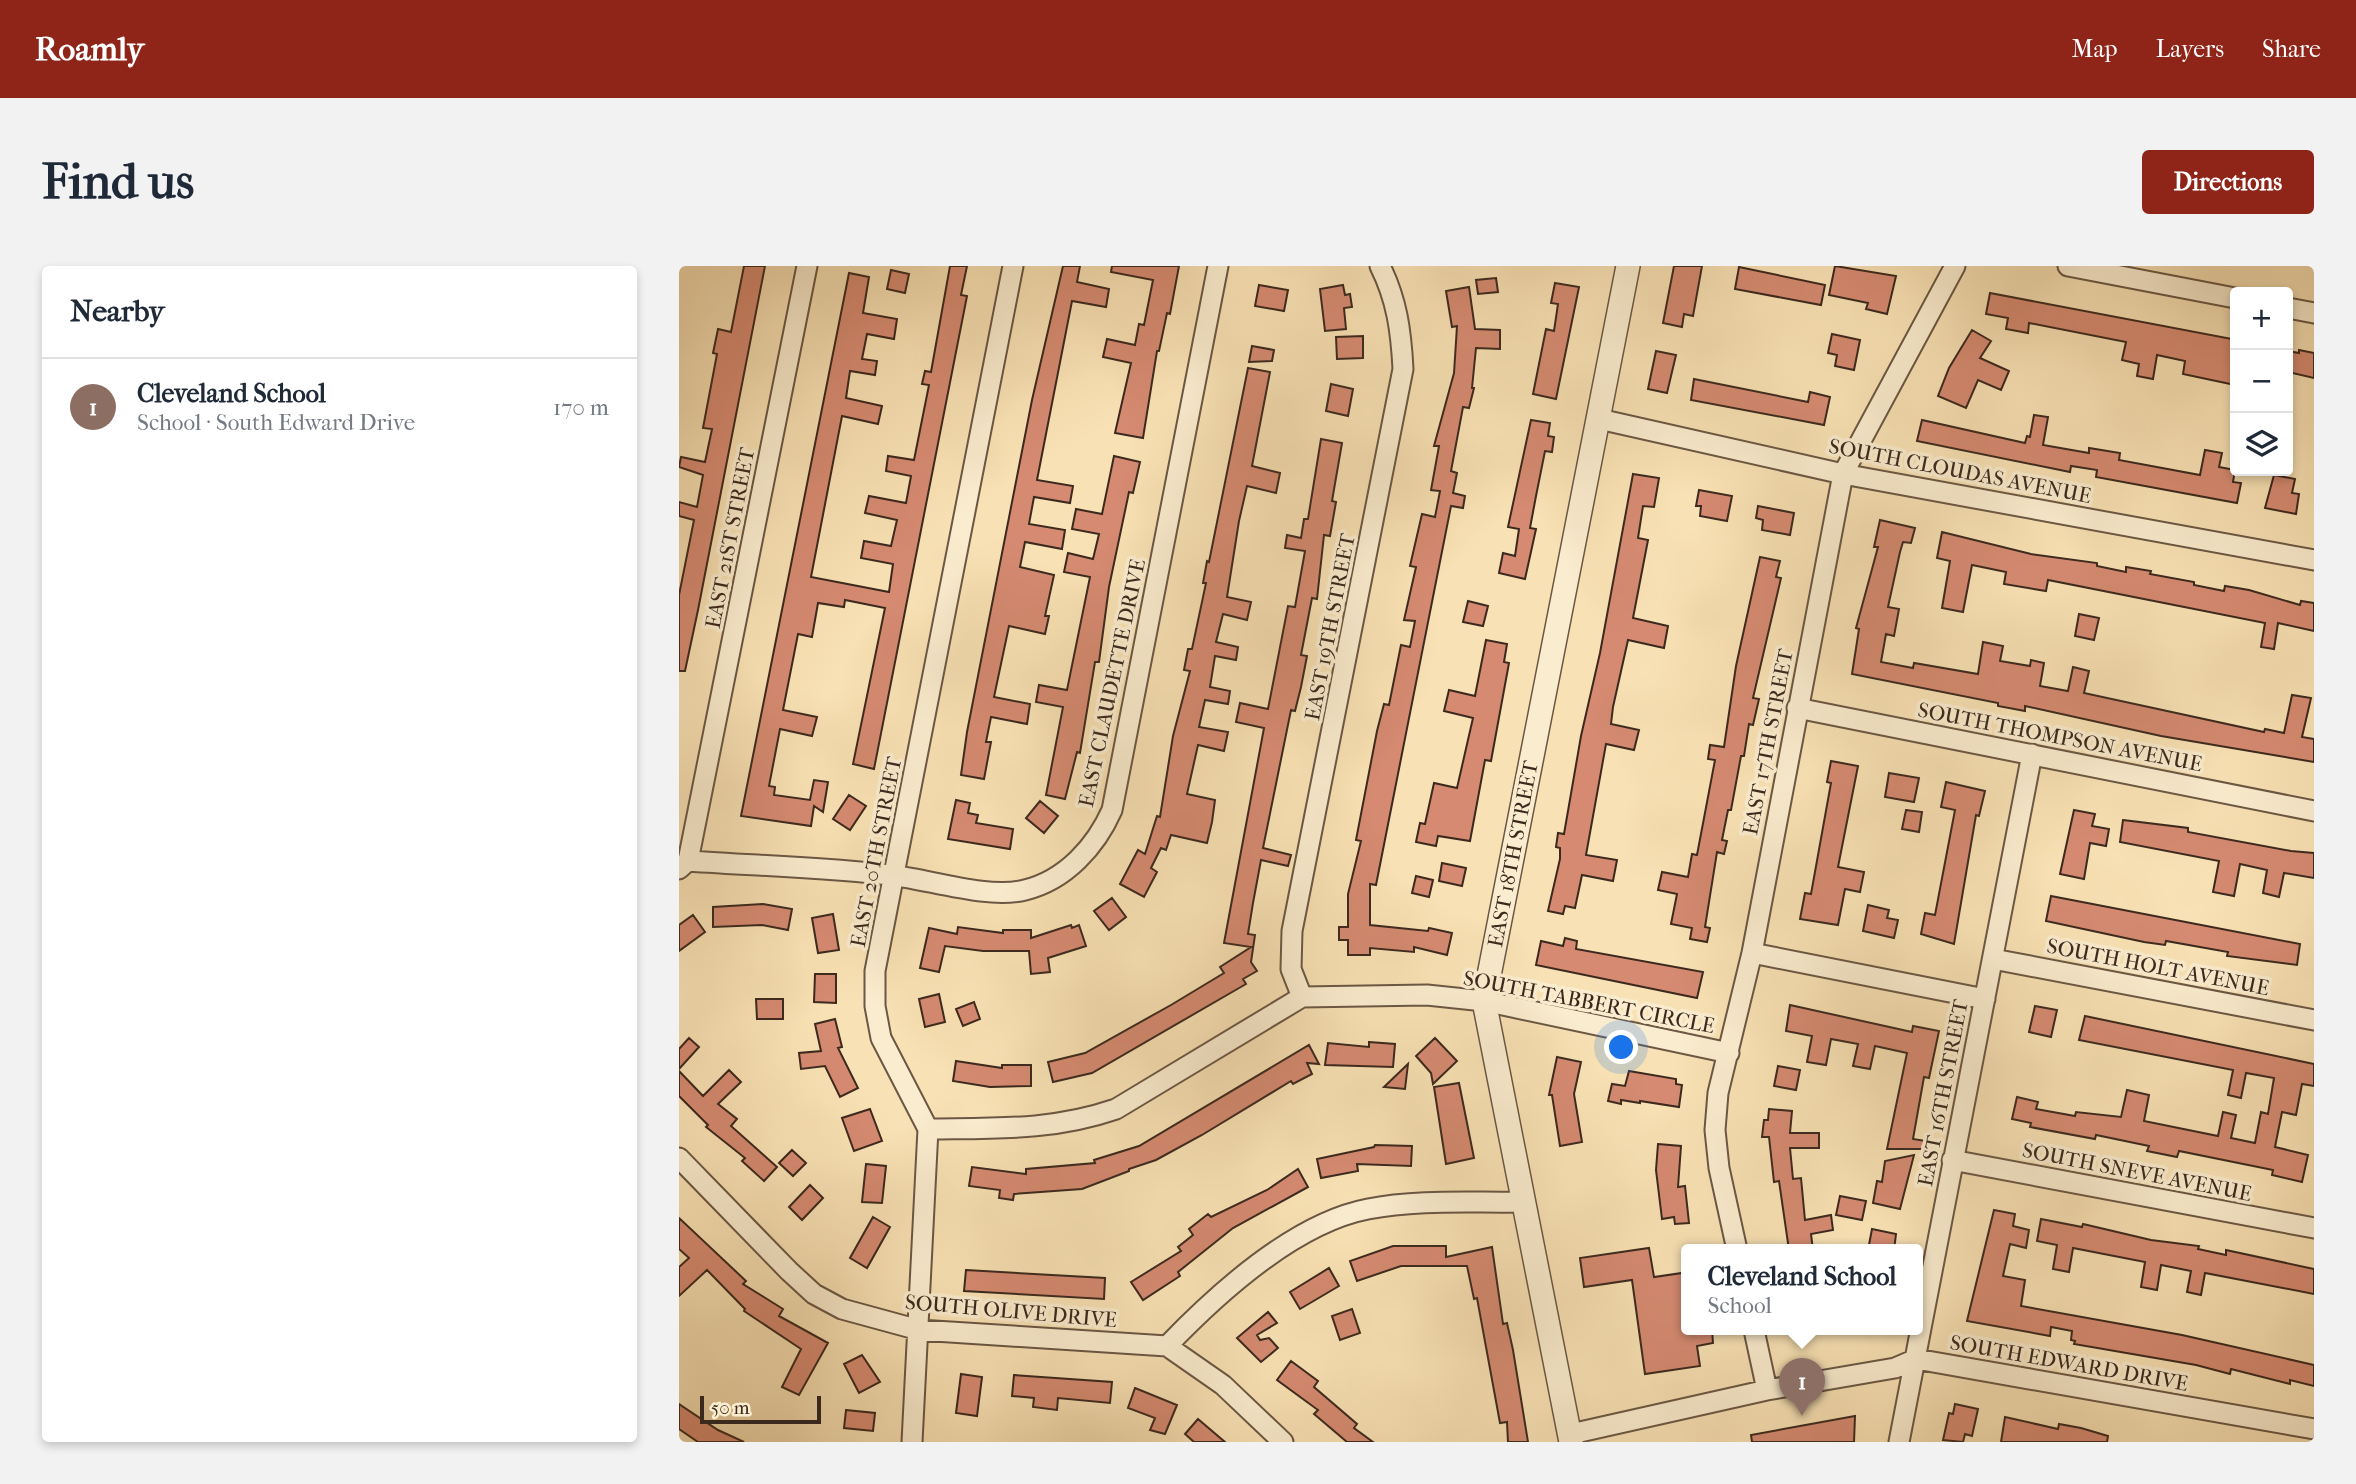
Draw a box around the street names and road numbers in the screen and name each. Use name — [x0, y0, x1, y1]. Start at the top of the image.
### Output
street label: SOUTH CLOUDAS AVENUE — [1827, 434, 2093, 508]
street label: EAST 21ST STREET — [701, 445, 759, 630]
street label: EAST 19TH STREET — [1300, 531, 1360, 722]
street label: EAST CLAUDETTE DRIVE — [1074, 557, 1150, 809]
street label: EAST 17TH STREET — [1738, 646, 1798, 837]
street label: SOUTH THOMPSON AVENUE — [1916, 698, 2204, 776]
street label: EAST 20TH STREET — [846, 754, 906, 949]
street label: EAST 18TH STREET — [1483, 758, 1543, 949]
street label: SOUTH HOLT AVENUE — [2045, 934, 2271, 1000]
street label: SOUTH TABBERT CIRCLE — [1461, 966, 1717, 1038]
street label: EAST 16TH STREET — [1913, 997, 1973, 1189]
street label: SOUTH SNEVE AVENUE — [2020, 1138, 2254, 1206]
street label: SOUTH OLIVE DRIVE — [904, 1290, 1118, 1332]
street label: SOUTH EDWARD DRIVE — [1948, 1330, 2190, 1396]

